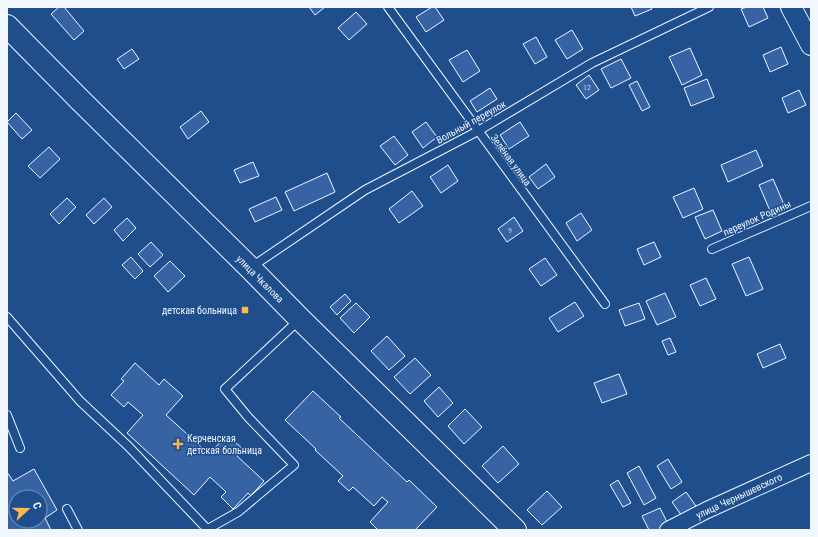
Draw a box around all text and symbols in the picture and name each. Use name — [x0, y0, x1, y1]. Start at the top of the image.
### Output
house number: 12 — [583, 83, 591, 92]
street label: Вольный переулок — [434, 98, 508, 146]
street label: Зелёная улица — [489, 132, 533, 188]
street label: переулок Родины — [721, 198, 793, 238]
house number: 9 — [508, 226, 512, 235]
street label: улица Чкалова — [234, 253, 286, 305]
place label: детская больница — [162, 305, 237, 316]
marker: детская больница — [240, 305, 250, 315]
place label: Керченская детская больница — [187, 433, 262, 456]
marker: Керченская детская больница — [172, 438, 184, 450]
street label: улица Чернышевского — [694, 471, 784, 521]
north arrow — [8, 489, 48, 529]
text: С — [30, 500, 44, 511]

